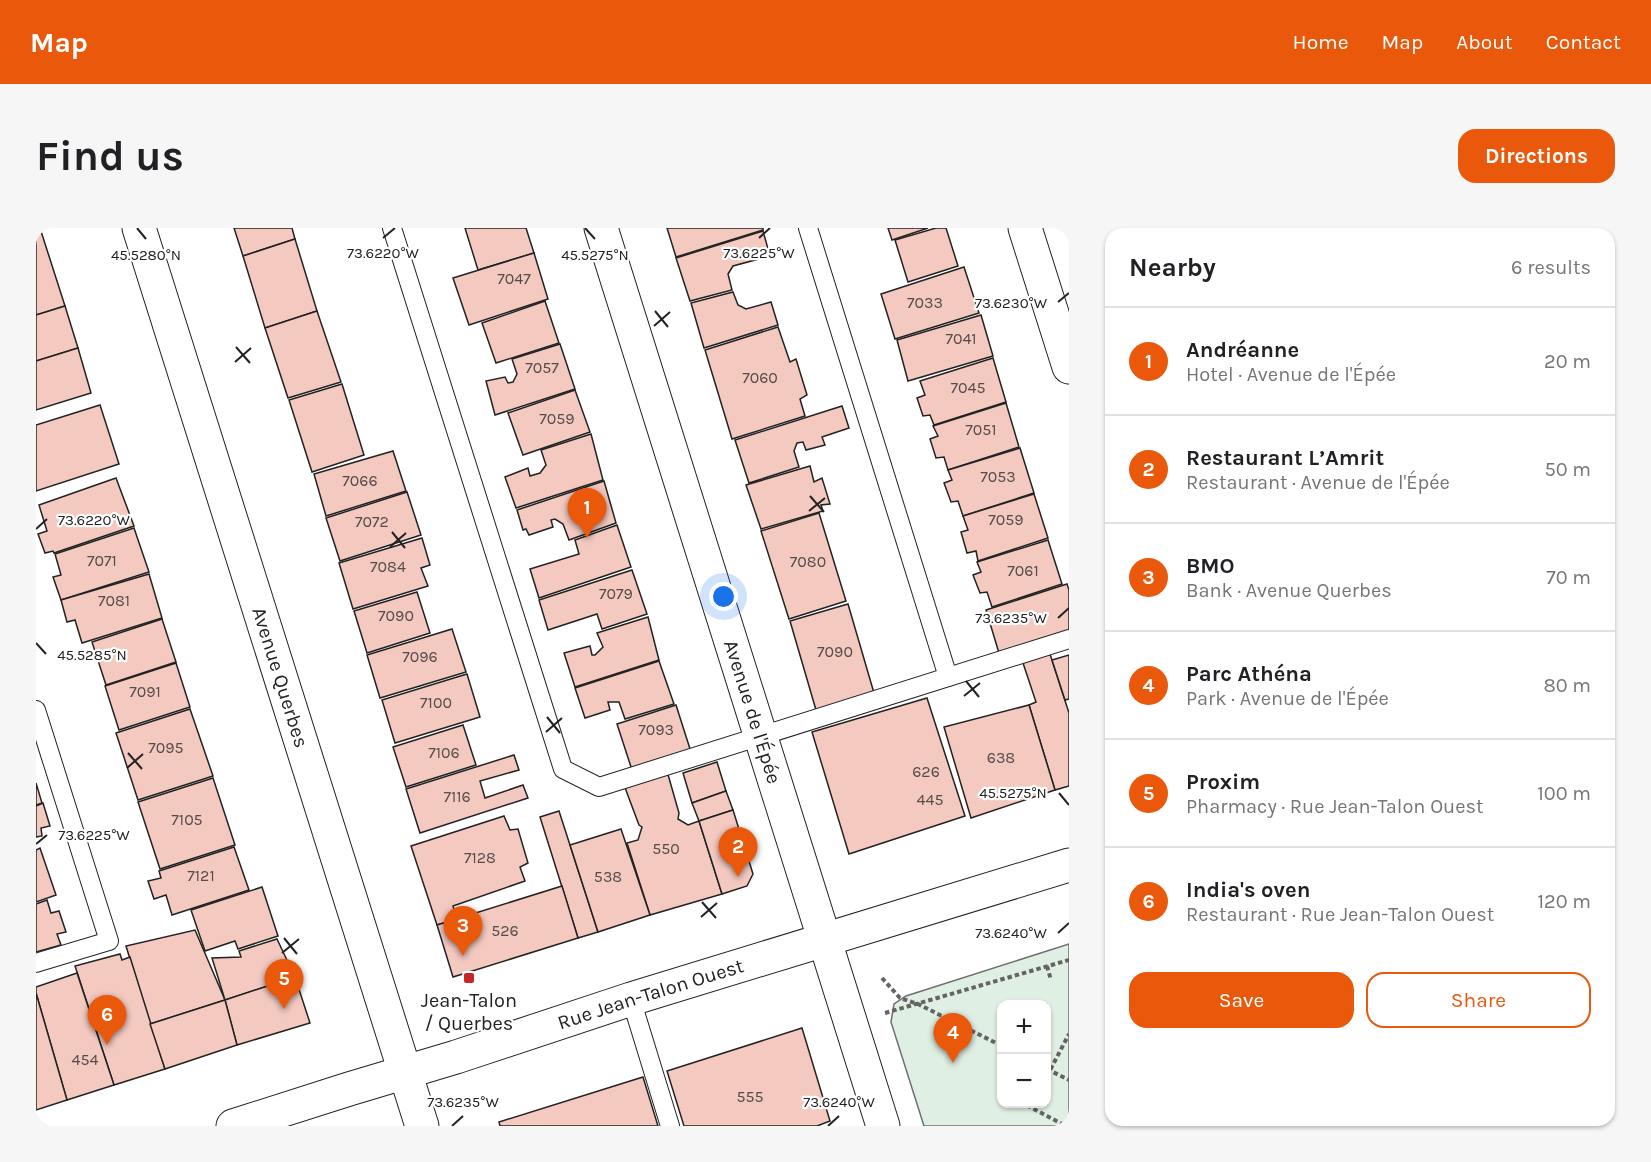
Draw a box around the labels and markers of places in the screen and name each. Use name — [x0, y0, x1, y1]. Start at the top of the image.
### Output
pin: 1 — [568, 488, 606, 538]
pin: 2 — [718, 828, 758, 877]
pin: 3 — [444, 906, 482, 956]
pin: 5 — [264, 960, 304, 1009]
marker: Jean-Talon / Querbes — [462, 971, 476, 985]
place label: Jean-Talon / Querbes — [421, 989, 517, 1035]
pin: 6 — [88, 996, 126, 1045]
pin: 4 — [934, 1014, 972, 1063]

